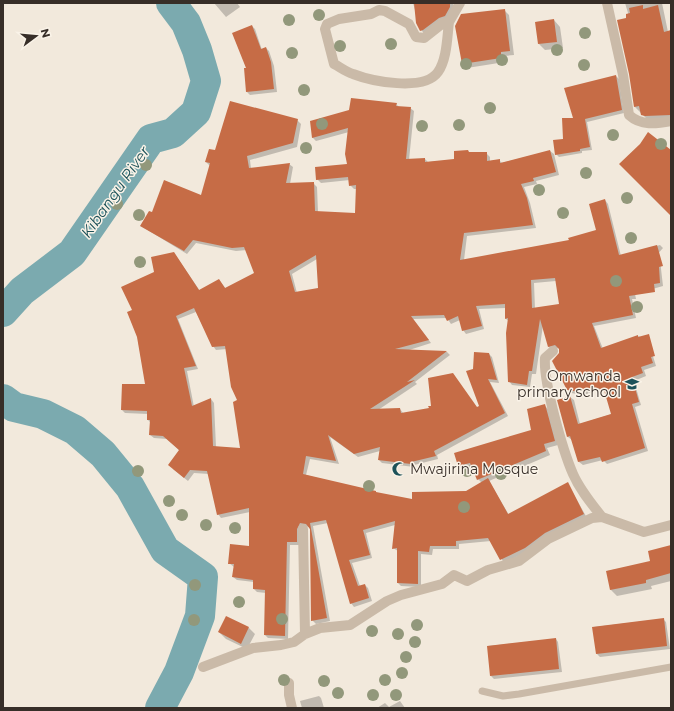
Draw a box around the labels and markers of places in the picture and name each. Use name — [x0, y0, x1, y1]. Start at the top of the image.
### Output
place label: Omwanda primary school — [517, 367, 621, 401]
school or university icon: Omwanda primary school — [624, 376, 640, 392]
place label: Mwajirina Mosque — [410, 460, 538, 478]
mosque icon: Mwajirina Mosque — [391, 461, 407, 477]

